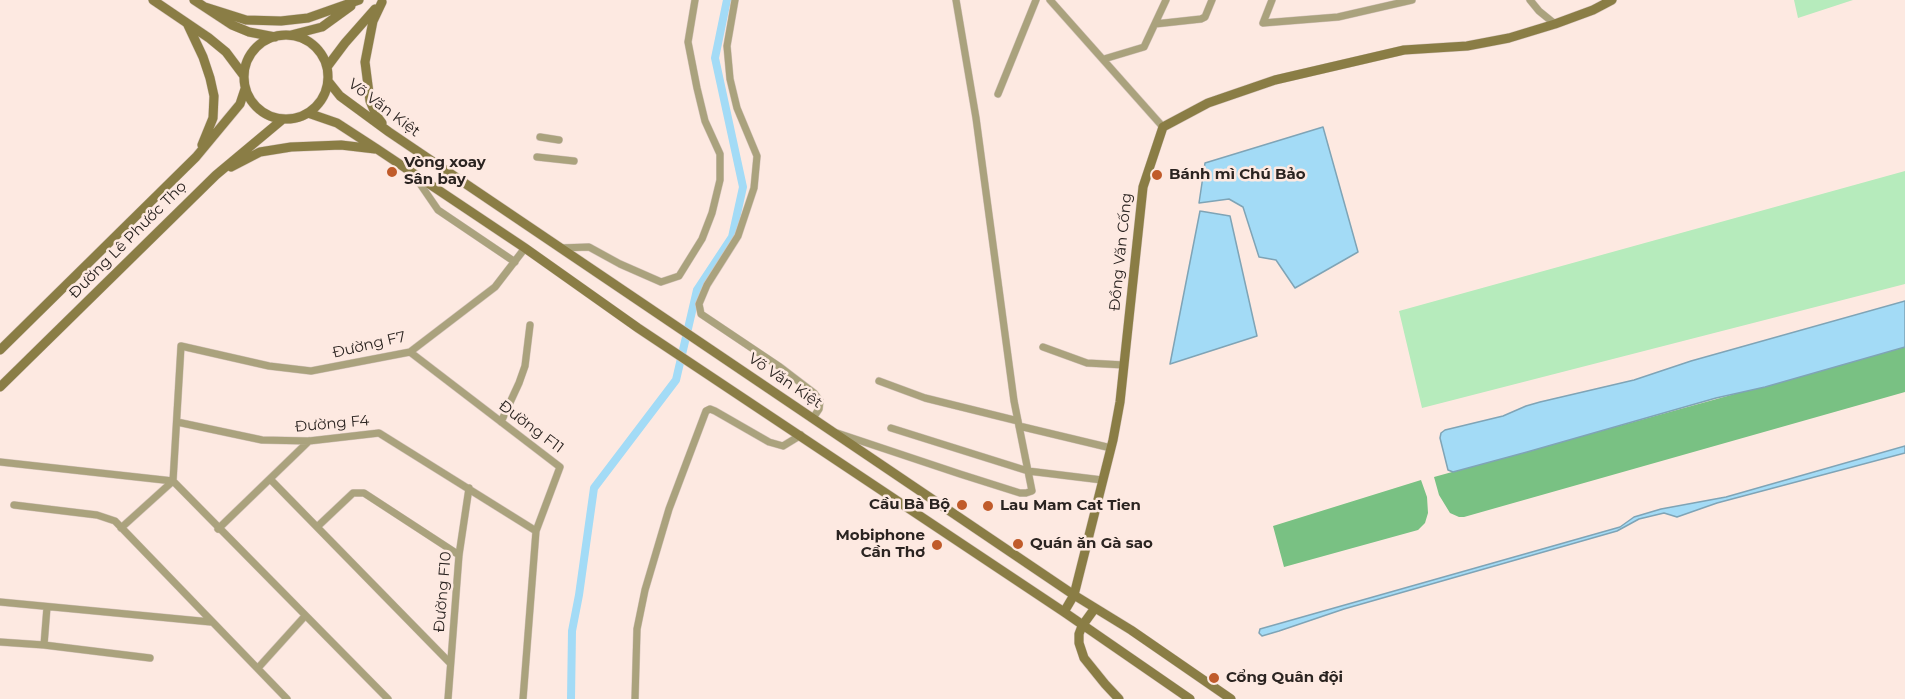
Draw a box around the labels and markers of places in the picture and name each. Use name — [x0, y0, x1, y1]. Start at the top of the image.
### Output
place label: Vòng xoay Sân bay — [404, 154, 486, 189]
marker: Vòng xoay Sân bay — [385, 165, 399, 179]
place label: Bánh mì Chú Bảo — [1169, 166, 1306, 184]
marker: Bánh mì Chú Bảo — [1150, 168, 1164, 182]
place label: Cầu Bà Bộ — [869, 496, 950, 514]
place label: Lau Mam Cat Tien — [1000, 497, 1141, 515]
marker: Cầu Bà Bộ — [955, 498, 969, 512]
marker: Lau Mam Cat Tien — [981, 499, 995, 513]
place label: Mobiphone Cần Thơ — [835, 527, 925, 562]
place label: Quán ăn Gà sao — [1030, 535, 1153, 553]
marker: Quán ăn Gà sao — [1011, 537, 1025, 551]
marker: Mobiphone Cần Thơ — [930, 538, 944, 552]
place label: Cổng Quân đội — [1226, 669, 1343, 687]
marker: Cổng Quân đội — [1207, 671, 1221, 685]

